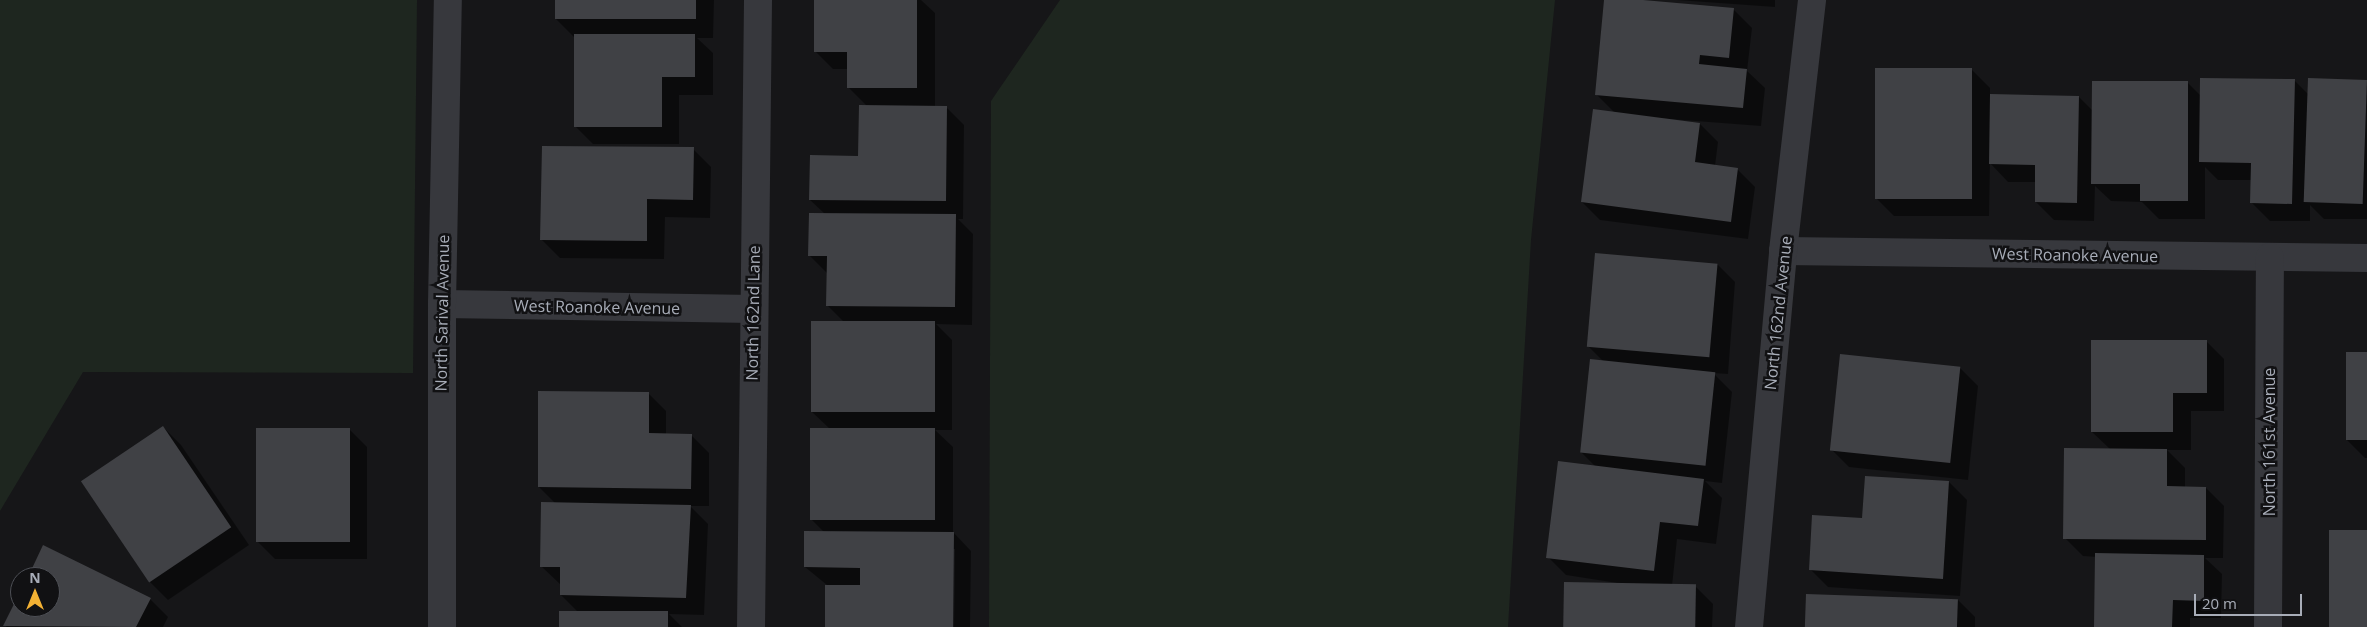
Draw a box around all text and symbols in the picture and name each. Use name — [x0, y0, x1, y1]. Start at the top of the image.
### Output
street label: North Sarival Avenue — [431, 234, 453, 392]
street label: North 162nd Avenue — [1760, 235, 1796, 391]
street label: West Roanoke Avenue — [1992, 244, 2158, 266]
street label: North 162nd Lane — [742, 245, 764, 381]
street label: West Roanoke Avenue — [514, 296, 680, 318]
street label: North 161st Avenue — [2259, 368, 2279, 516]
north arrow — [10, 567, 60, 617]
text: N — [29, 568, 41, 587]
scale bar — [2197, 584, 2304, 616]
text: 20 m — [2202, 593, 2237, 613]

